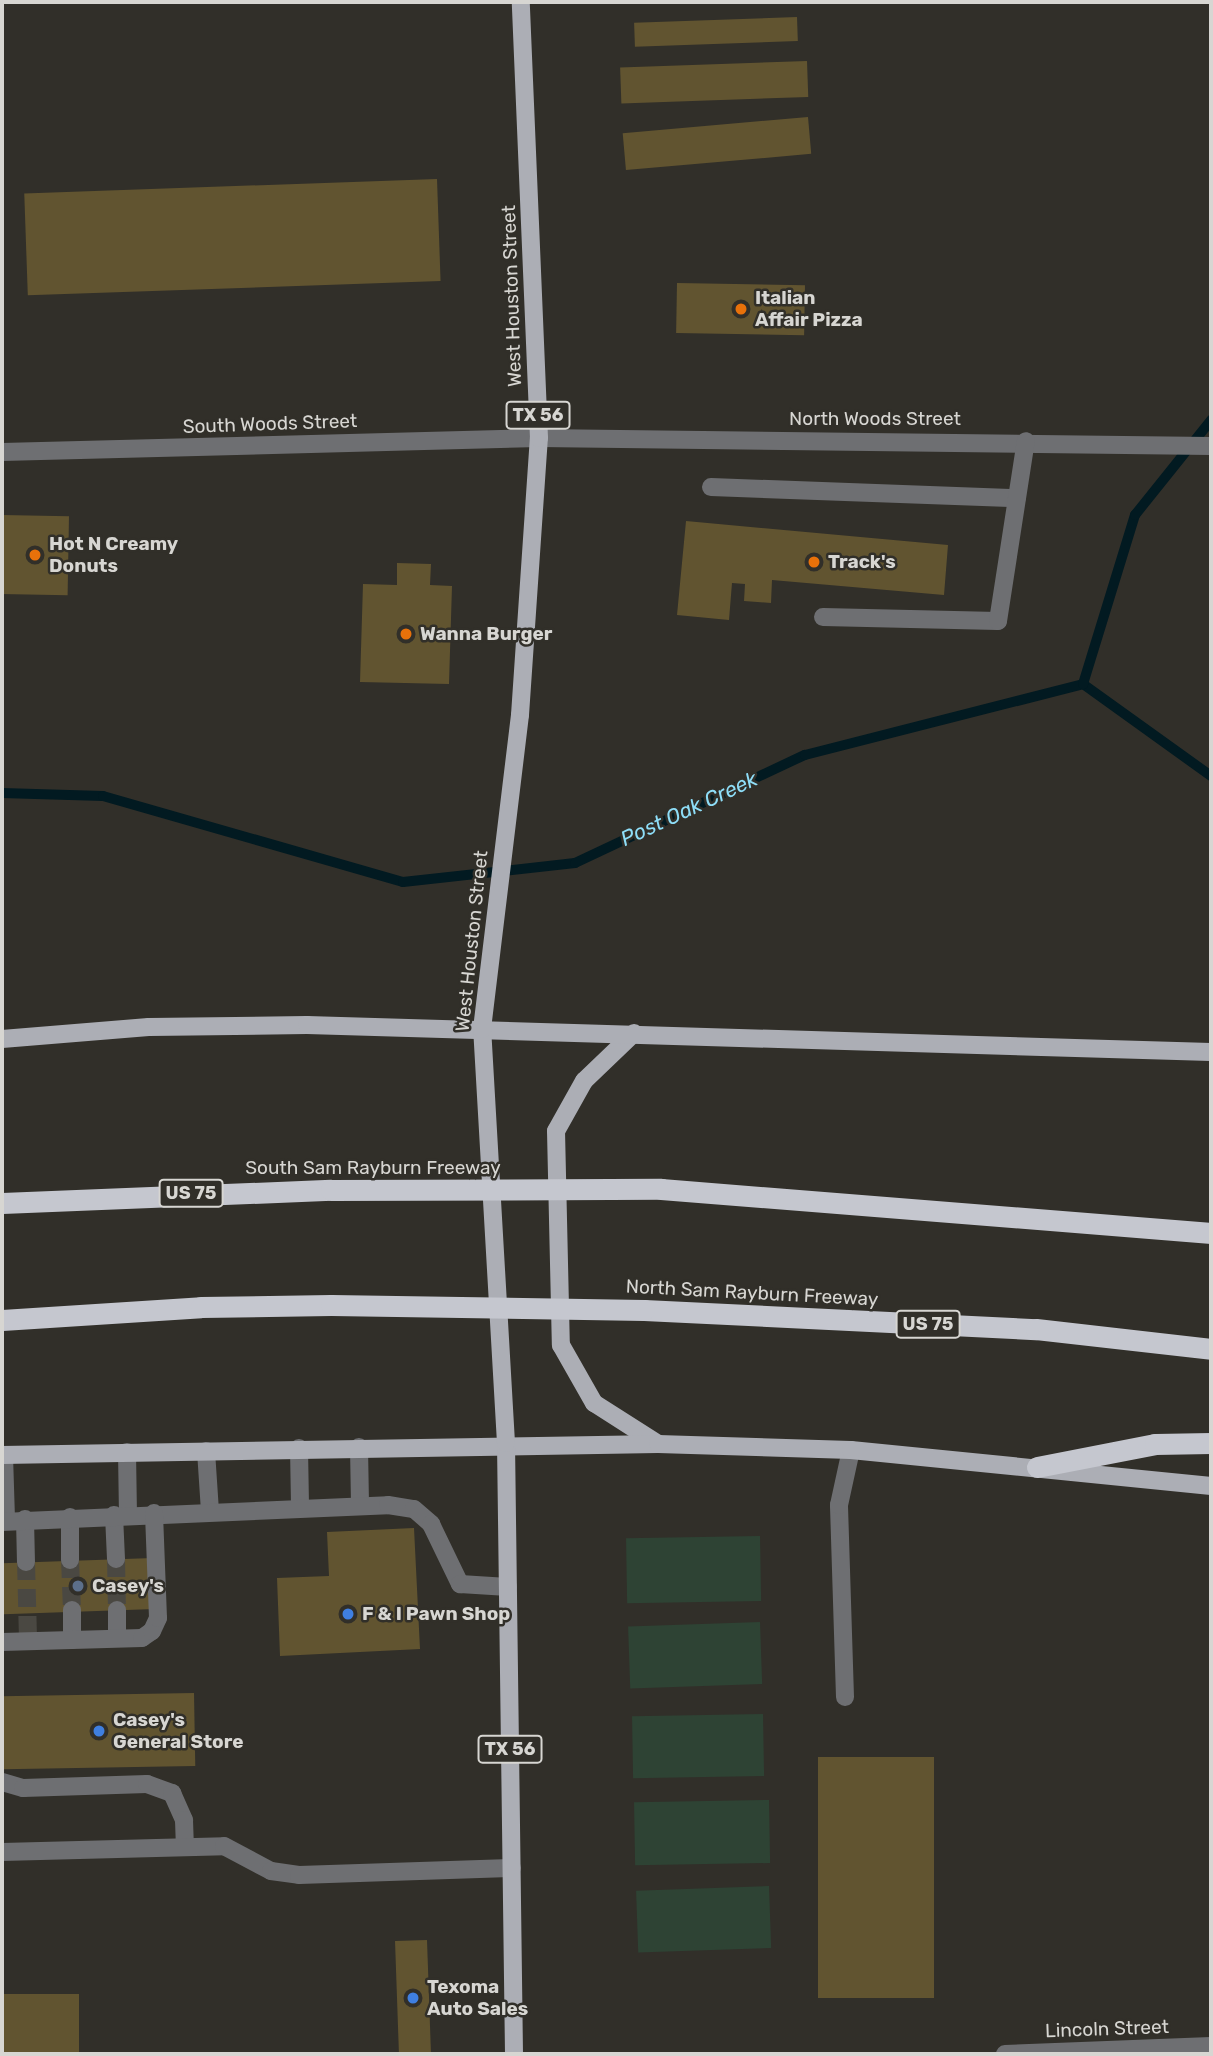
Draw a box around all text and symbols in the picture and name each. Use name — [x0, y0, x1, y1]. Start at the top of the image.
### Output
street label: West Houston Street — [497, 205, 527, 387]
place label: Italian Affair Pizza — [755, 287, 863, 331]
marker: Italian Affair Pizza — [733, 301, 749, 317]
road number: TX 56 — [505, 400, 571, 430]
street label: North Woods Street — [789, 408, 961, 430]
street label: South Woods Street — [182, 410, 358, 438]
place label: Hot N Creamy Donuts — [49, 533, 178, 577]
marker: Hot N Creamy Donuts — [27, 547, 43, 563]
place label: Track's — [828, 551, 896, 573]
marker: Track's — [806, 554, 822, 570]
place label: Wanna Burger — [420, 623, 552, 645]
marker: Wanna Burger — [398, 626, 414, 642]
water label: Post Oak Creek — [617, 766, 761, 852]
street label: West Houston Street — [451, 849, 493, 1033]
street label: South Sam Rayburn Freeway — [245, 1157, 501, 1179]
road number: US 75 — [158, 1178, 224, 1208]
street label: North Sam Rayburn Freeway — [625, 1275, 879, 1311]
road number: US 75 — [895, 1310, 961, 1338]
place label: Casey's — [92, 1575, 164, 1597]
marker: Casey's — [70, 1578, 86, 1594]
place label: F & I Pawn Shop — [362, 1603, 511, 1625]
marker: F & I Pawn Shop — [340, 1606, 356, 1622]
place label: Casey's General Store — [113, 1709, 244, 1753]
marker: Casey's General Store — [91, 1723, 107, 1739]
road number: TX 56 — [477, 1734, 543, 1764]
place label: Texoma Auto Sales — [427, 1976, 528, 2020]
marker: Texoma Auto Sales — [405, 1990, 421, 2006]
street label: Lincoln Street — [1045, 2015, 1169, 2043]

